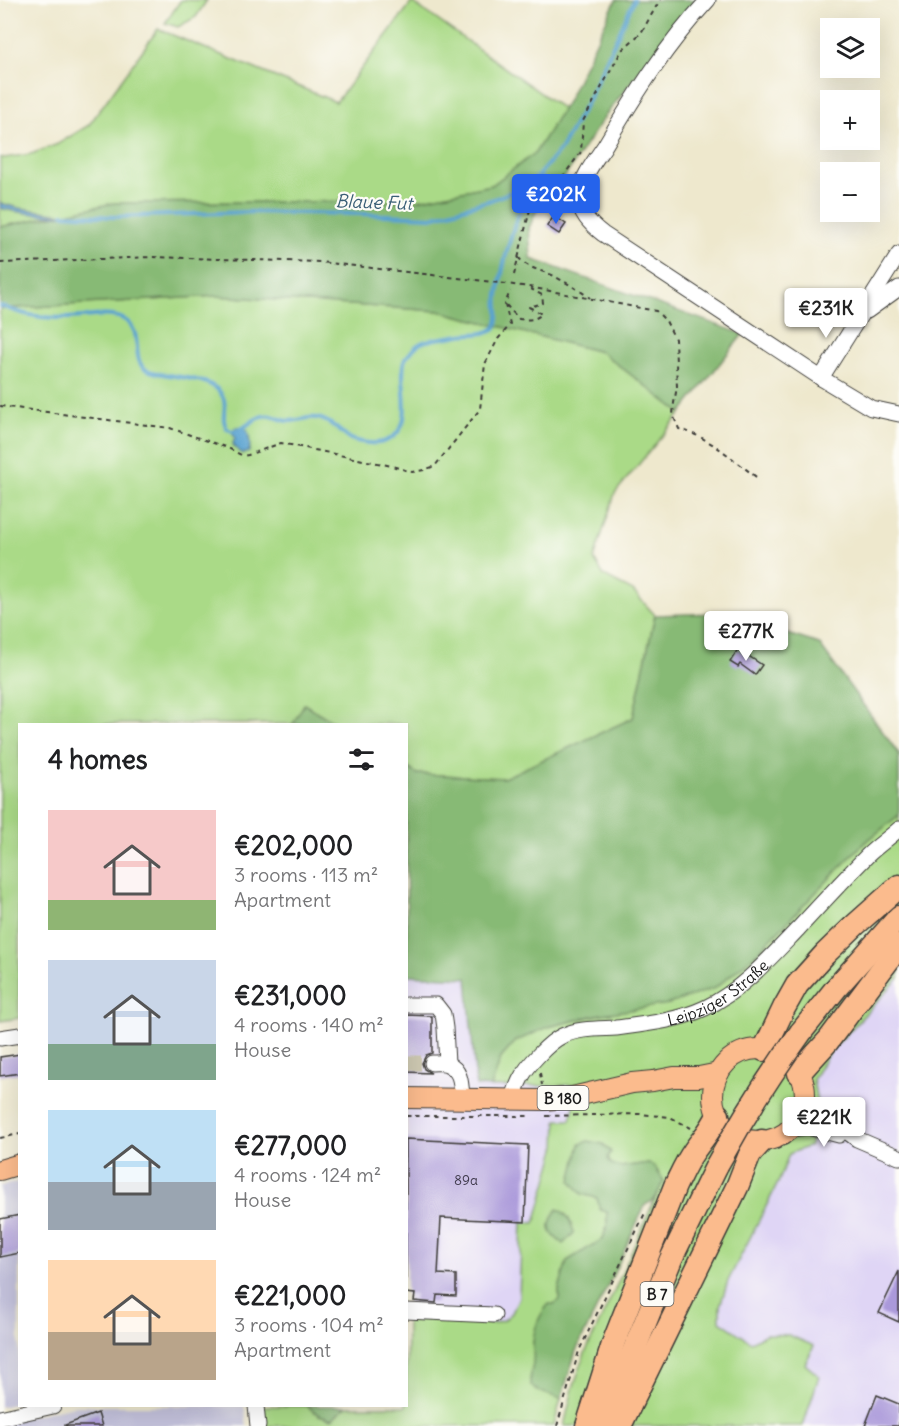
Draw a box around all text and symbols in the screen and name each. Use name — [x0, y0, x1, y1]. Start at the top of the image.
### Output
map controls — [820, 18, 880, 222]
button: layers — [820, 18, 880, 78]
button: + — [820, 90, 880, 150]
button: − — [820, 162, 880, 222]
pin: €202K — [514, 174, 598, 225]
text: €202K — [526, 181, 586, 206]
water label: Blaue Fut — [335, 189, 415, 215]
pin: €231K — [784, 288, 868, 339]
text: €231K — [798, 295, 854, 320]
pin: €277K — [704, 611, 788, 662]
text: €277K — [718, 618, 774, 643]
text: 4 homes — [48, 743, 147, 776]
icon: filters — [345, 743, 378, 776]
text: €202,000 — [234, 829, 353, 862]
icon: home — [96, 834, 168, 906]
text: 3 rooms · 113 m² — [234, 862, 378, 887]
text: Apartment — [234, 887, 331, 912]
street label: Leipziger Straße — [665, 955, 773, 1030]
text: €231,000 — [234, 979, 347, 1012]
icon: home — [96, 984, 168, 1056]
text: 4 rooms · 140 m² — [234, 1012, 384, 1037]
text: House — [234, 1037, 291, 1062]
road number: B 180 — [538, 1086, 588, 1110]
pin: €221K — [782, 1097, 866, 1148]
text: €221K — [796, 1104, 852, 1129]
text: €277,000 — [234, 1129, 347, 1162]
icon: home — [96, 1134, 168, 1206]
text: 4 rooms · 124 m² — [234, 1162, 381, 1187]
house number: 89a — [454, 1171, 478, 1189]
text: House — [234, 1187, 291, 1212]
text: €221,000 — [234, 1279, 346, 1312]
road number: B 7 — [640, 1282, 674, 1306]
icon: home — [96, 1284, 168, 1356]
text: 3 rooms · 104 m² — [234, 1312, 384, 1337]
text: Apartment — [234, 1337, 331, 1362]

